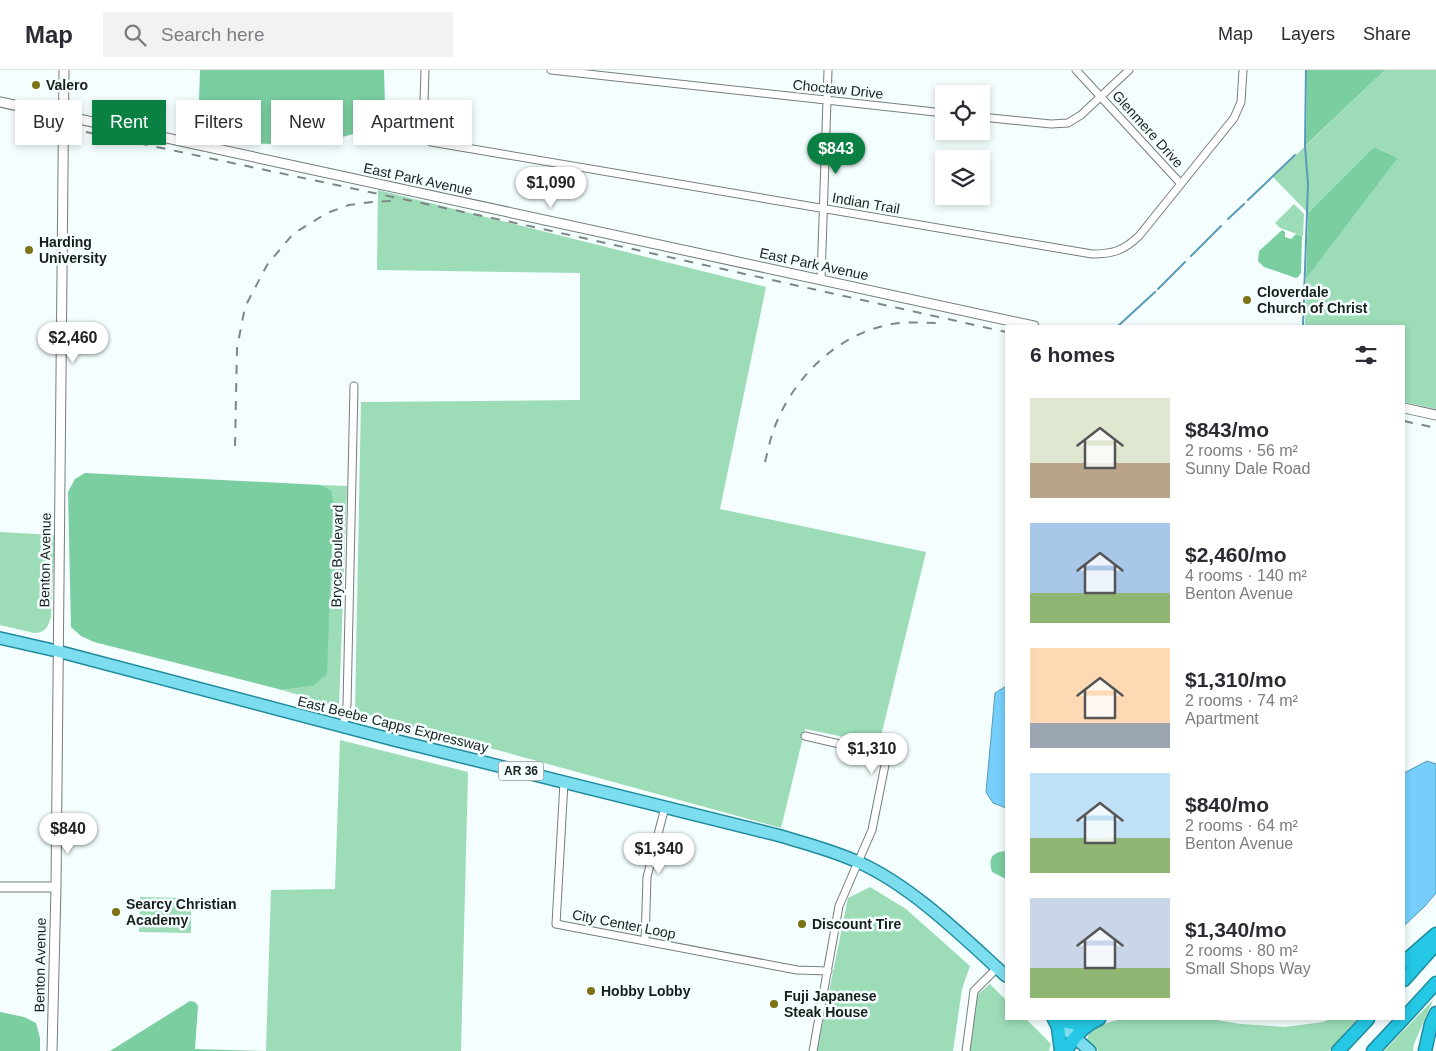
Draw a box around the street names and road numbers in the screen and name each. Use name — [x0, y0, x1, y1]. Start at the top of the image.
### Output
street label: Choctaw Drive — [792, 76, 884, 102]
street label: Glenmere Drive — [1109, 87, 1187, 171]
street label: East Park Avenue — [362, 160, 474, 198]
street label: Indian Trail — [831, 189, 901, 217]
street label: East Park Avenue — [758, 245, 870, 283]
street label: Bryce Boulevard — [328, 505, 346, 607]
street label: Benton Avenue — [36, 512, 54, 607]
street label: East Beebe Capps Expressway — [296, 693, 490, 755]
road number: AR 36 — [498, 761, 544, 780]
street label: City Center Loop — [571, 906, 677, 942]
street label: Benton Avenue — [31, 917, 49, 1012]

